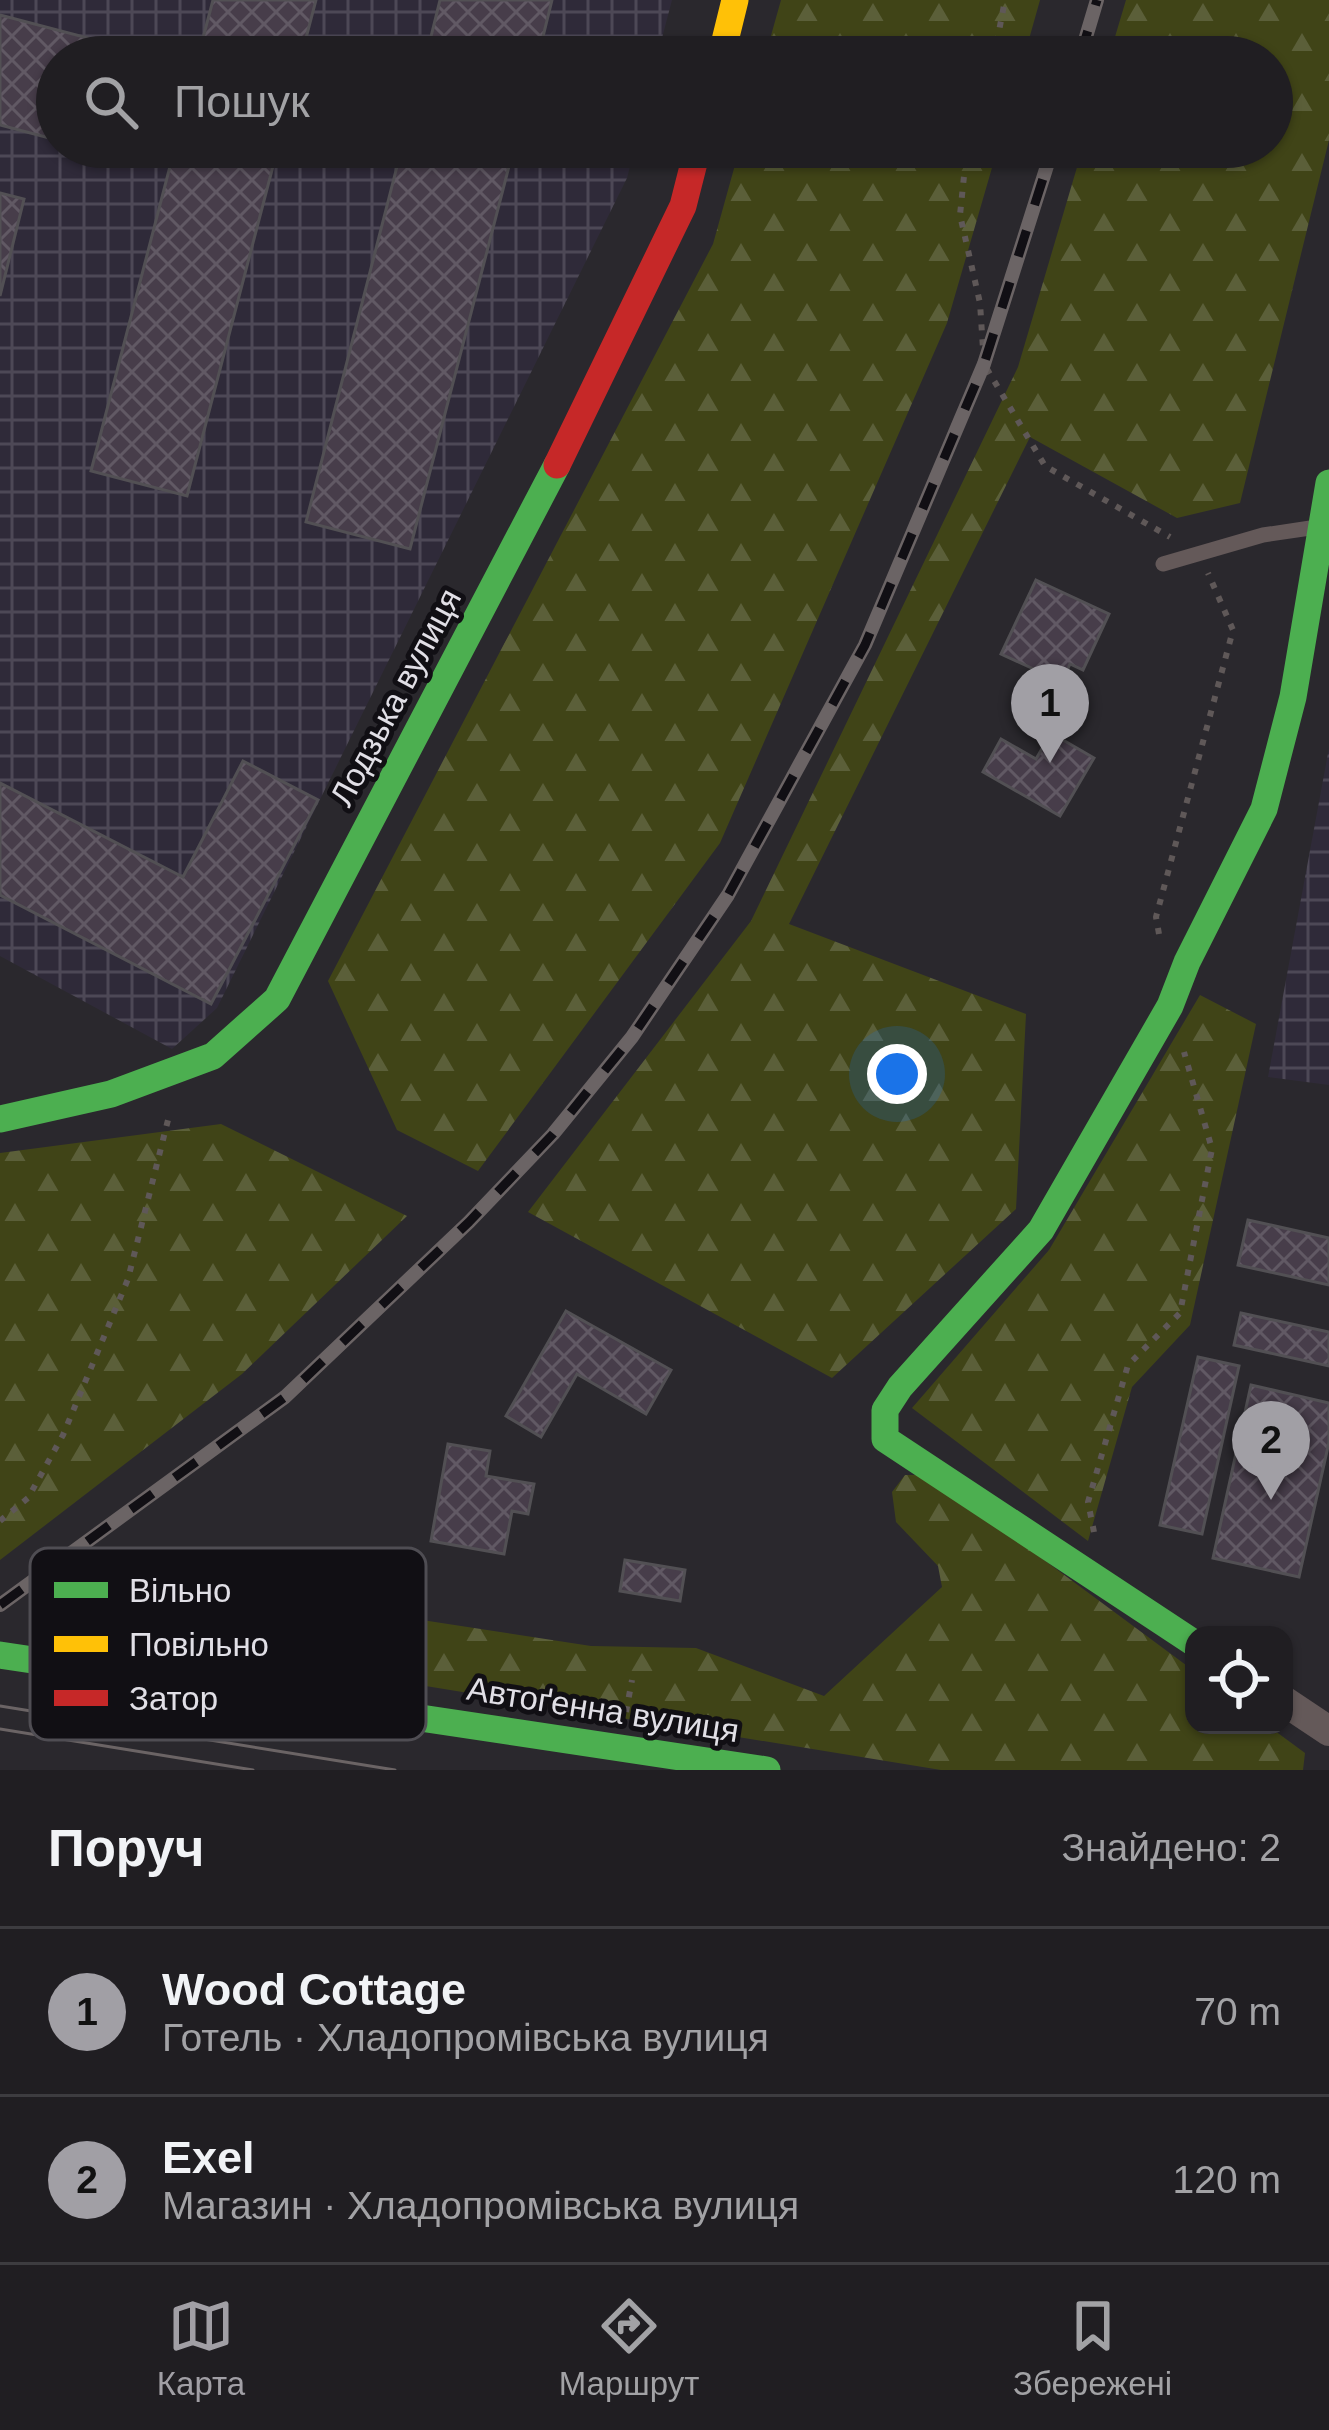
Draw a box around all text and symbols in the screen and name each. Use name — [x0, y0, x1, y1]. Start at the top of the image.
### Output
search box — [36, 36, 1293, 168]
icon: search — [78, 69, 144, 135]
text: Пошук — [174, 76, 310, 127]
street label: Лодзька вулиця — [323, 582, 468, 812]
pin: 1 — [1011, 664, 1089, 763]
your location — [867, 1044, 927, 1104]
pin: 2 — [1232, 1401, 1310, 1500]
legend — [30, 1548, 426, 1740]
text: Вільно — [129, 1572, 231, 1609]
text: Повільно — [129, 1626, 269, 1663]
map controls — [1185, 1626, 1293, 1734]
button: locate — [1185, 1626, 1293, 1734]
street label: Автоґенна вулиця — [464, 1670, 742, 1749]
text: Затор — [129, 1680, 218, 1717]
text: Поруч — [48, 1820, 204, 1877]
text: Знайдено: 2 — [1061, 1826, 1281, 1869]
text: Wood Cottage — [162, 1964, 466, 2015]
text: 1 — [76, 1990, 98, 2033]
text: 70 m — [1194, 1990, 1281, 2033]
text: Готель · Хладопромівська вулиця — [162, 2016, 769, 2059]
text: Exel — [162, 2132, 255, 2183]
text: 2 — [76, 2158, 98, 2201]
text: 120 m — [1173, 2158, 1281, 2201]
text: Магазин · Хладопромівська вулиця — [162, 2184, 799, 2227]
tab: Карта — [157, 2293, 245, 2403]
tab: Маршрут — [559, 2293, 699, 2403]
tab: Збережені — [1013, 2293, 1172, 2403]

